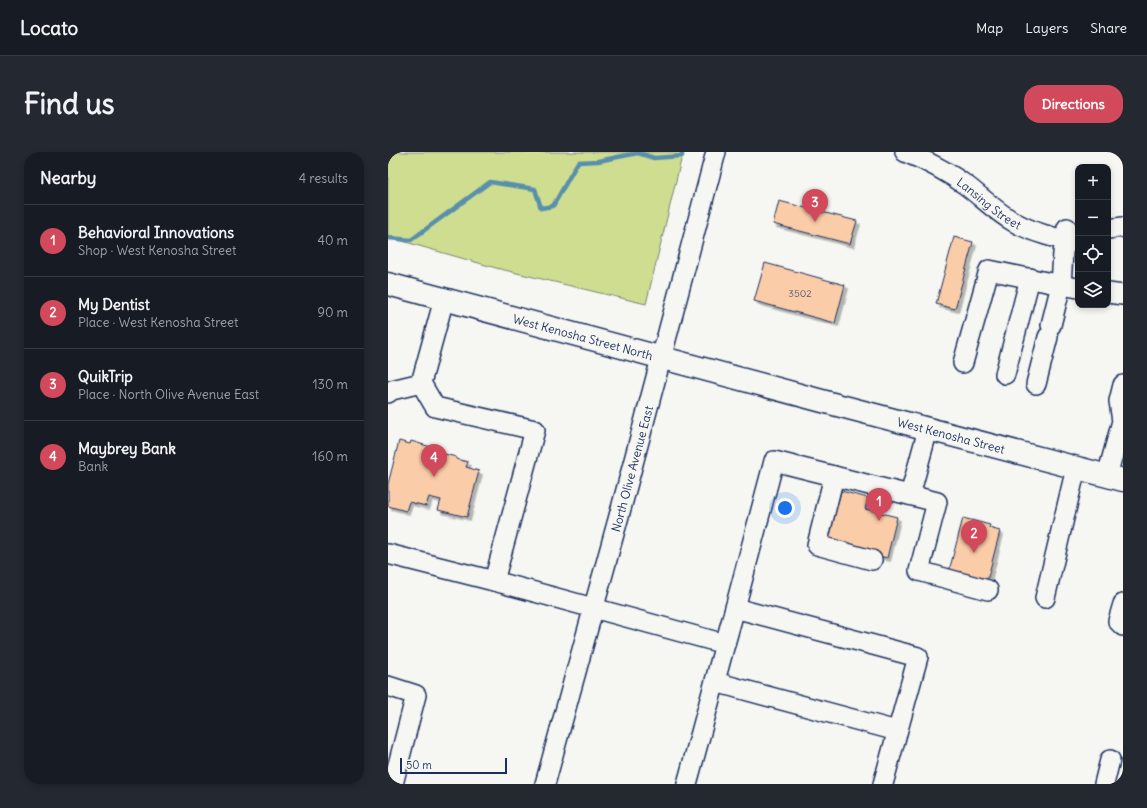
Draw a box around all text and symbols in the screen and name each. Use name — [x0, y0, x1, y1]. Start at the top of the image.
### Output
text: Locato — [20, 16, 78, 40]
text: Map — [976, 19, 1003, 37]
text: Layers — [1025, 19, 1068, 37]
text: Share — [1090, 19, 1127, 37]
button: Directions — [1024, 85, 1123, 123]
text: Find us — [24, 86, 115, 122]
map controls — [1075, 164, 1111, 308]
button: + — [1075, 164, 1111, 200]
text: Nearby — [40, 167, 96, 189]
text: 4 results — [299, 170, 348, 187]
street label: Lansing Street — [954, 174, 1024, 232]
pin: 3 — [802, 189, 828, 222]
button: − — [1075, 200, 1111, 236]
text: Behavioral Innovations — [78, 223, 234, 242]
text: 1 — [50, 232, 56, 249]
text: 40 m — [317, 232, 348, 249]
button: locate — [1075, 236, 1111, 272]
text: Shop · West Kenosha Street — [78, 242, 236, 259]
button: layers — [1075, 272, 1111, 308]
house number: 3502 — [788, 287, 812, 300]
text: My Dentist — [78, 295, 150, 314]
text: 2 — [49, 304, 57, 321]
text: 90 m — [317, 304, 348, 321]
street label: West Kenosha Street North — [511, 311, 655, 363]
text: Place · West Kenosha Street — [78, 314, 238, 331]
text: QuikTrip — [78, 367, 133, 386]
text: 3 — [49, 376, 57, 393]
text: 130 m — [312, 376, 348, 393]
text: Place · North Olive Avenue East — [78, 386, 259, 403]
street label: North Olive Avenue East — [607, 404, 656, 533]
street label: West Kenosha Street — [896, 414, 1007, 456]
text: Maybrey Bank — [78, 439, 176, 458]
pin: 4 — [421, 444, 447, 477]
text: 4 — [49, 448, 57, 465]
text: 160 m — [312, 448, 348, 465]
text: Bank — [78, 458, 108, 475]
pin: 1 — [866, 488, 892, 521]
your location — [775, 498, 795, 518]
pin: 2 — [961, 520, 987, 553]
scale bar — [400, 756, 507, 775]
text: 50 m — [406, 758, 432, 772]

